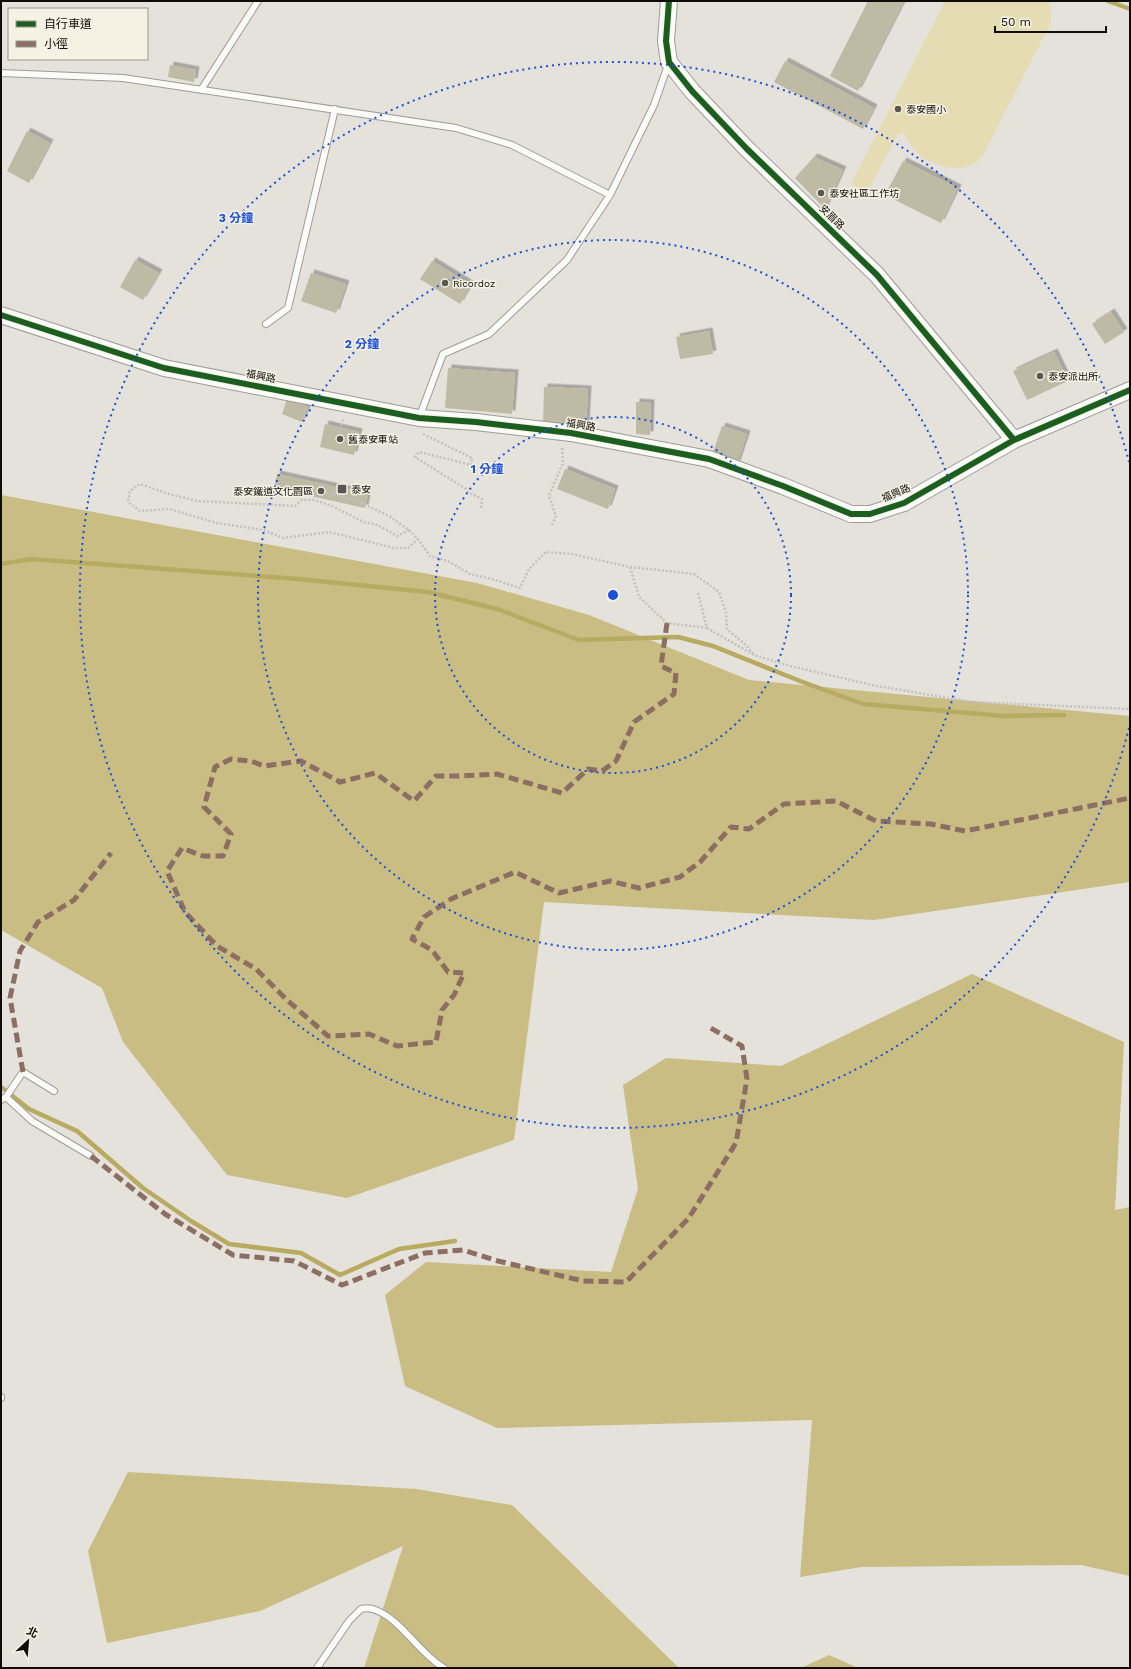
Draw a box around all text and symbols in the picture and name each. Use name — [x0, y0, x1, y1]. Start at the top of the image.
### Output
legend — [8, 8, 148, 60]
scale bar — [995, 8, 1106, 34]
text: 50 m — [1001, 15, 1031, 29]
text: 自行車道 — [44, 17, 92, 31]
text: 小徑 — [44, 37, 68, 51]
marker: 泰安國小 — [893, 104, 903, 114]
place label: 泰安國小 — [906, 104, 946, 115]
marker: 泰安社區工作坊 — [816, 188, 826, 198]
place label: 泰安社區工作坊 — [829, 188, 899, 199]
street label: 安眉路 — [817, 203, 847, 231]
text: 3 分鐘 — [219, 211, 253, 225]
marker: Ricordoz — [440, 278, 450, 288]
place label: Ricordoz — [453, 278, 495, 289]
text: 2 分鐘 — [345, 337, 379, 351]
street label: 福興路 — [245, 368, 277, 384]
marker: 泰安派出所 — [1035, 371, 1045, 381]
place label: 泰安派出所 — [1048, 371, 1098, 382]
street label: 福興路 — [565, 417, 597, 433]
marker: 舊泰安車站 — [335, 434, 345, 444]
place label: 舊泰安車站 — [348, 434, 398, 445]
text: 1 分鐘 — [471, 462, 503, 476]
street label: 福興路 — [880, 482, 912, 504]
marker: 泰安 — [336, 483, 348, 495]
place label: 泰安 — [351, 484, 371, 495]
place label: 泰安鐵道文化園區 — [233, 486, 313, 497]
marker: 泰安鐵道文化園區 — [316, 486, 326, 496]
centre of rings — [606, 588, 620, 602]
north arrow — [8, 1621, 48, 1661]
text: 北 — [24, 1624, 40, 1641]

